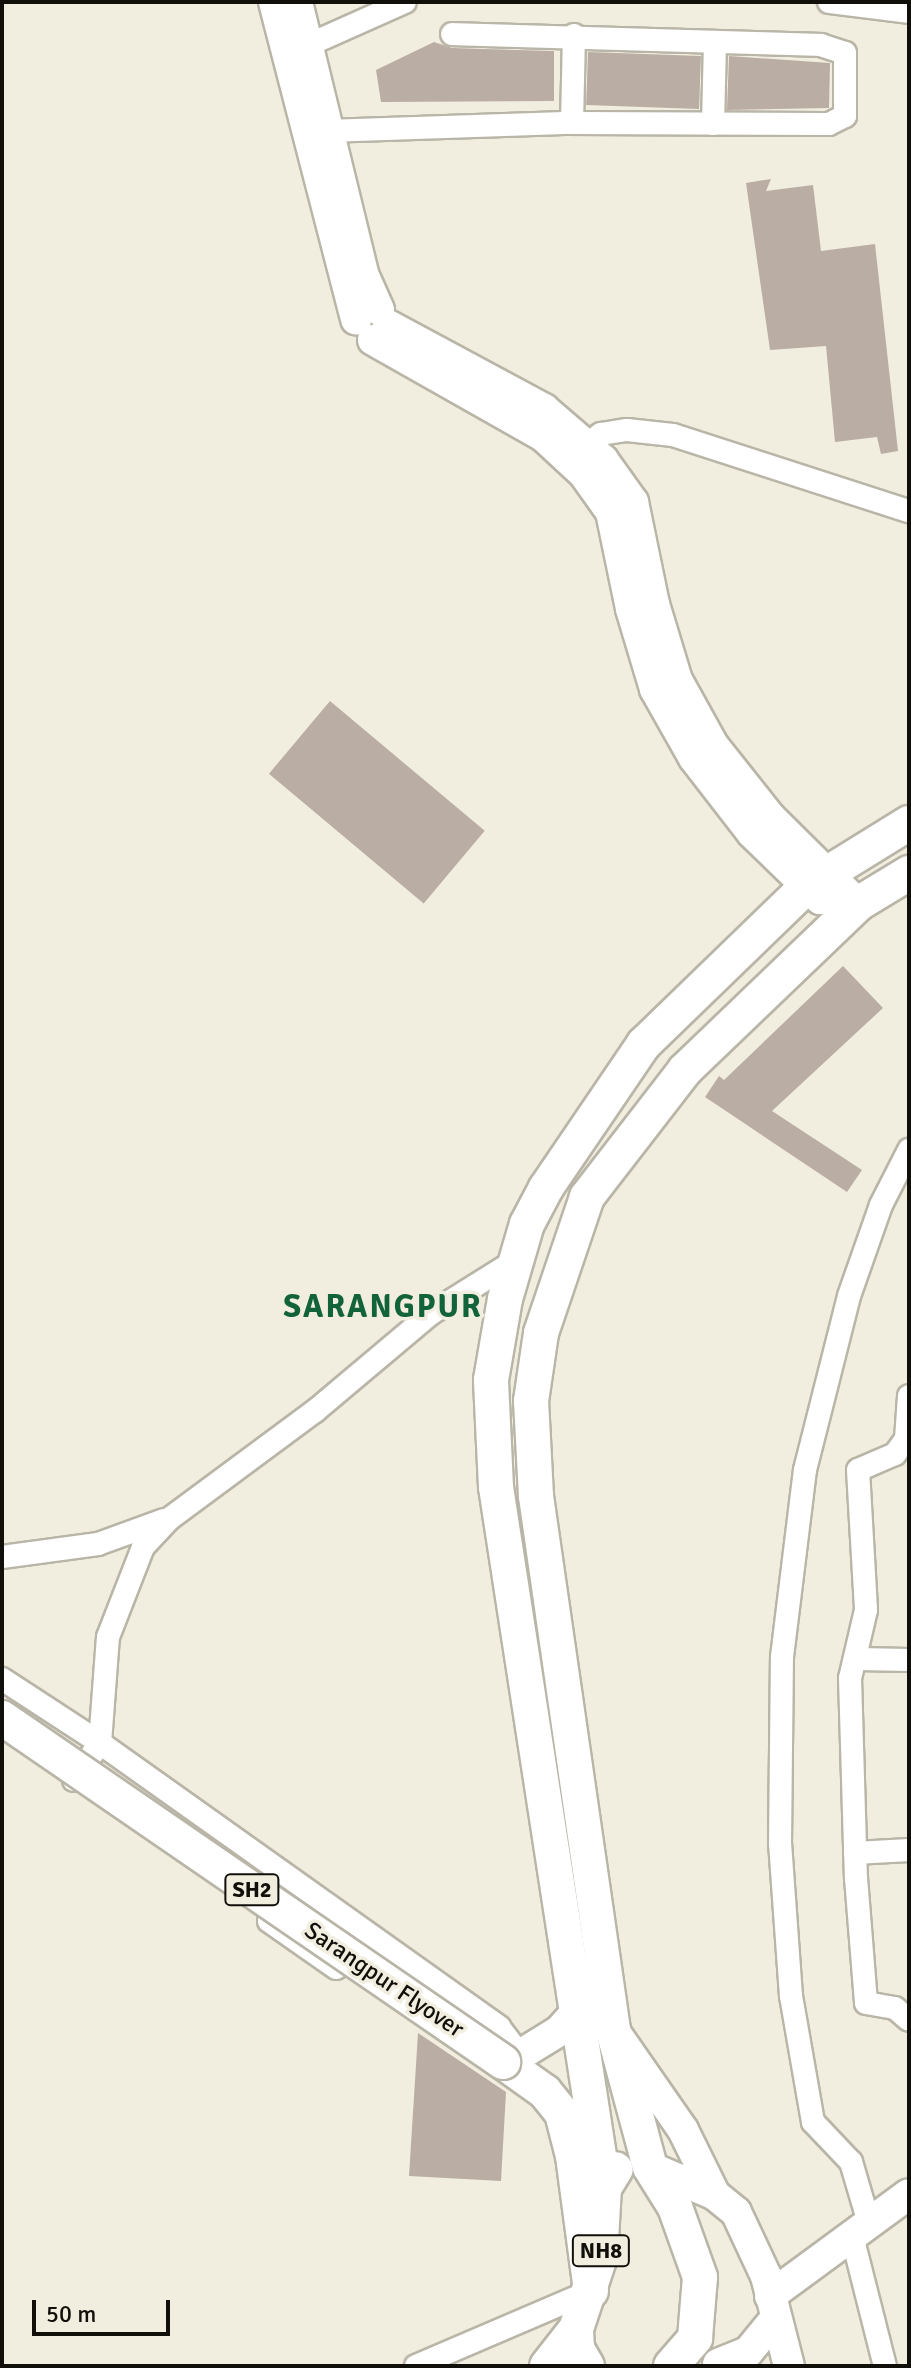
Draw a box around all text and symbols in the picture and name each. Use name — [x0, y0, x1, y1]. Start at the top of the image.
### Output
district label: SARANGPUR — [283, 1288, 483, 1326]
road number: SH2 — [224, 1872, 280, 1908]
street label: Sarangpur Flyover — [299, 1916, 469, 2044]
road number: NH8 — [571, 2233, 631, 2269]
scale bar — [36, 2284, 174, 2334]
text: 50 m — [46, 2299, 96, 2329]

